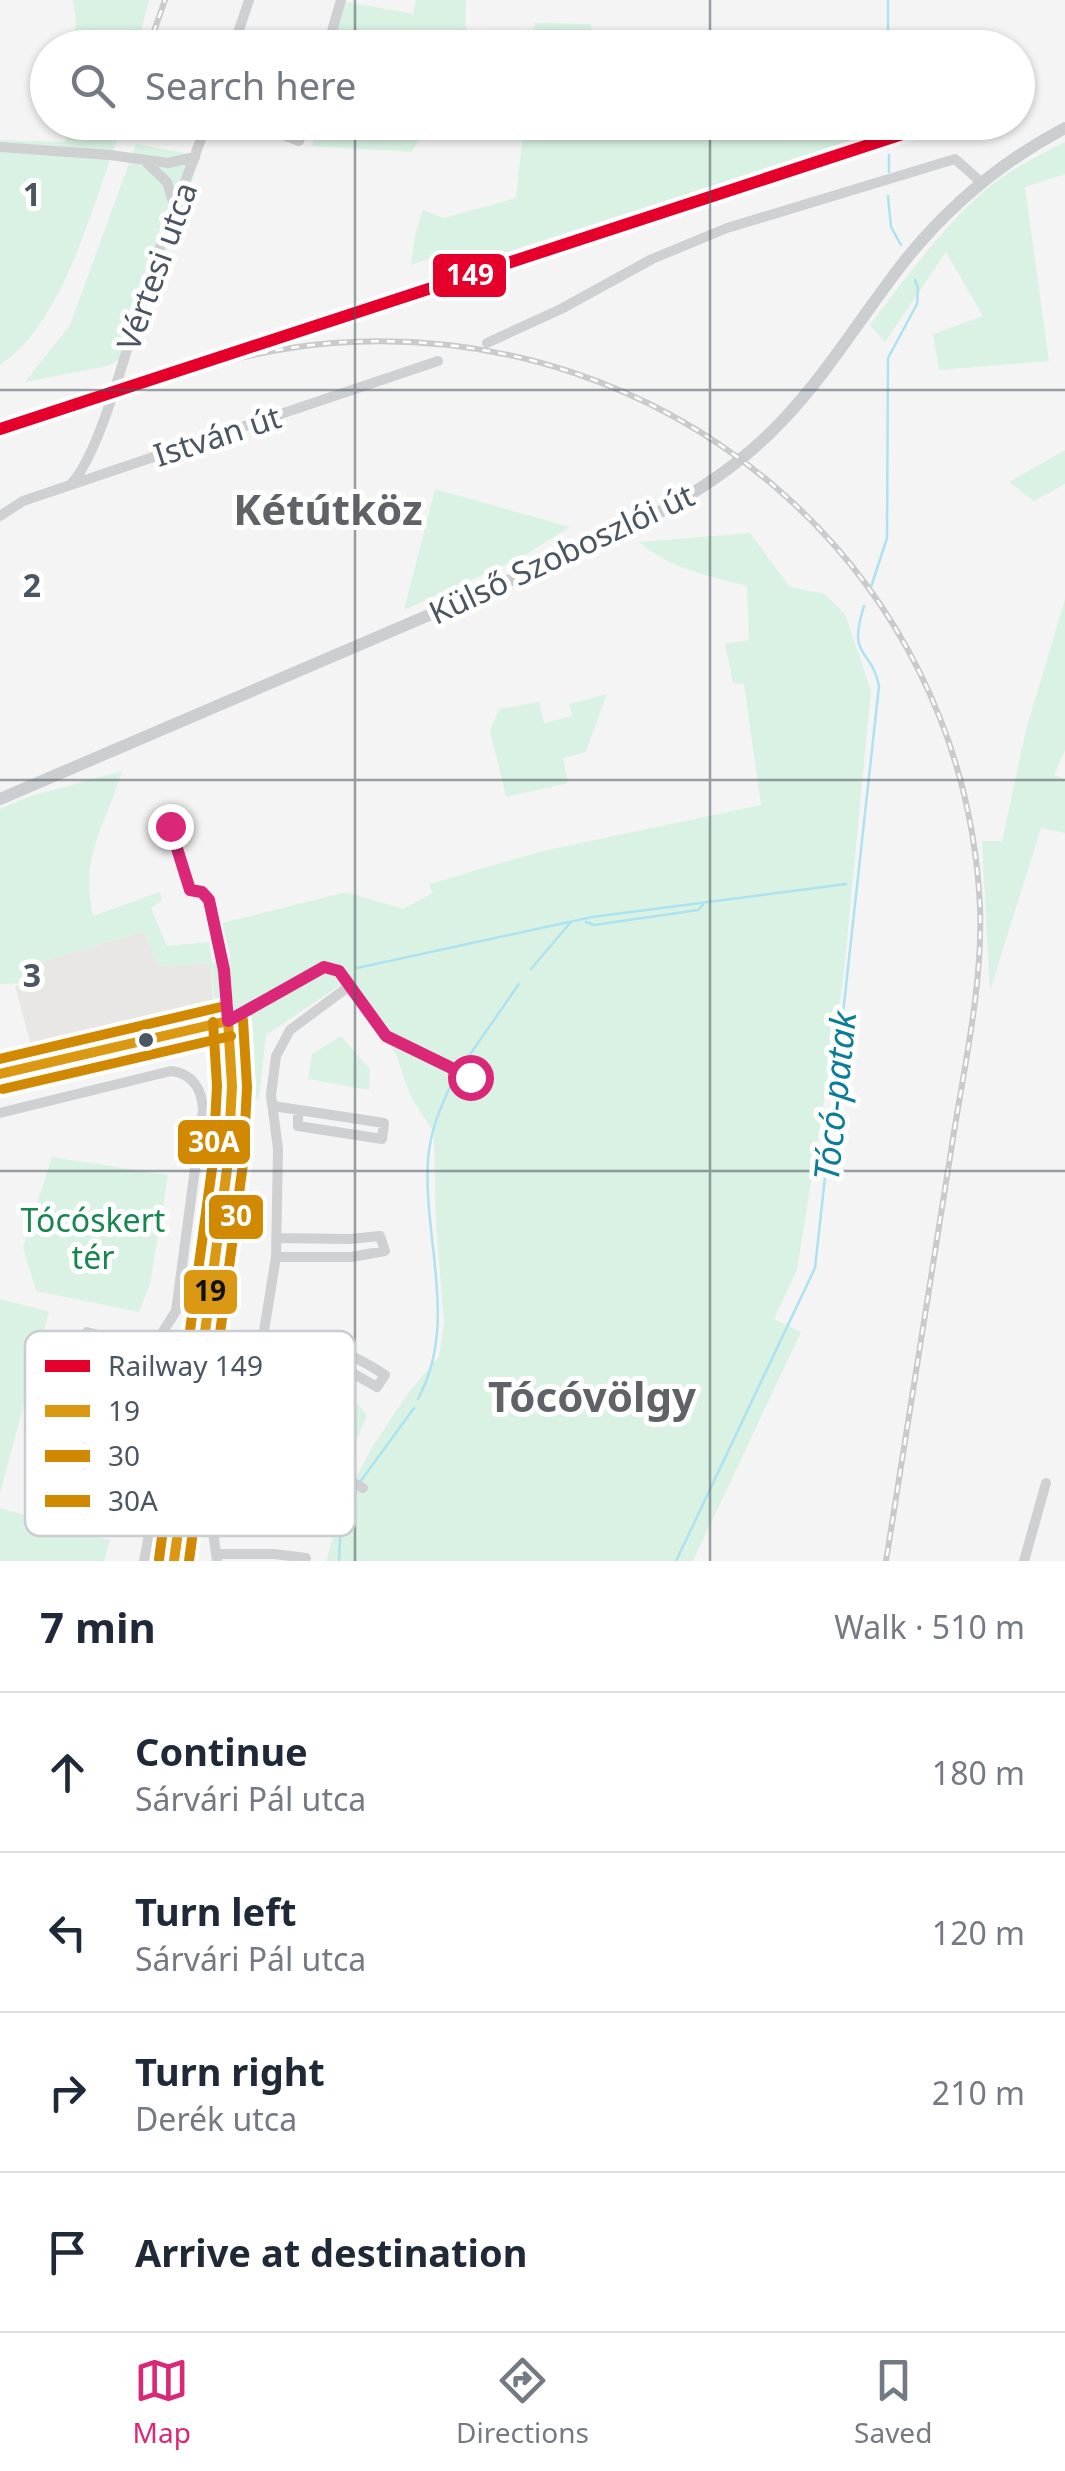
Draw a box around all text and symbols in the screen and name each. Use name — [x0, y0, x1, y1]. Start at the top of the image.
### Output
search box — [30, 30, 1035, 140]
icon: search — [65, 58, 120, 113]
text: Search here — [145, 59, 356, 111]
text: 1 — [23, 172, 41, 215]
street label: Vértesi utca — [106, 176, 206, 356]
line badge: 149 — [431, 252, 508, 299]
text: 149 — [446, 255, 494, 293]
street label: István út — [148, 394, 286, 476]
street label: Külső Szoboszlói út — [422, 473, 700, 633]
district label: Kétútköz — [233, 480, 423, 537]
text: 2 — [23, 563, 41, 606]
route end — [148, 804, 194, 850]
text: 3 — [23, 953, 41, 996]
water label: Tócó-patak — [802, 1007, 866, 1183]
unlabelled marker — [136, 1030, 156, 1050]
route start — [448, 1055, 494, 1101]
line badge: 30A — [176, 1118, 252, 1166]
text: 30A — [188, 1122, 240, 1160]
line badge: 30 — [207, 1193, 265, 1241]
text: 30 — [220, 1196, 252, 1234]
park label: Tócóskert tér — [21, 1198, 165, 1278]
line badge: 19 — [182, 1268, 239, 1316]
text: 19 — [194, 1271, 226, 1309]
legend — [25, 1331, 355, 1536]
text: Railway 149 — [108, 1346, 263, 1384]
district label: Tócóvölgy — [488, 1367, 696, 1424]
text: 19 — [108, 1391, 140, 1429]
text: 30 — [108, 1436, 140, 1474]
text: 30A — [108, 1481, 158, 1519]
text: 7 min — [40, 1598, 156, 1655]
text: Walk · 510 m — [834, 1605, 1025, 1648]
text: Continue — [135, 1725, 308, 1777]
icon: ahead — [40, 1745, 95, 1800]
text: 180 m — [932, 1751, 1025, 1794]
text: Sárvári Pál utca — [135, 1777, 366, 1820]
text: Turn left — [135, 1885, 297, 1937]
icon: left — [40, 1905, 95, 1960]
text: 120 m — [932, 1911, 1025, 1954]
text: Sárvári Pál utca — [135, 1937, 366, 1980]
text: Turn right — [135, 2045, 325, 2097]
icon: right — [40, 2065, 95, 2120]
text: 210 m — [932, 2071, 1025, 2114]
text: Derék utca — [135, 2097, 297, 2140]
icon: arrive — [40, 2225, 95, 2280]
text: Arrive at destination — [135, 2226, 527, 2278]
tab: Map — [133, 2353, 191, 2451]
tab: Directions — [456, 2353, 589, 2451]
tab: Saved — [854, 2353, 932, 2451]

